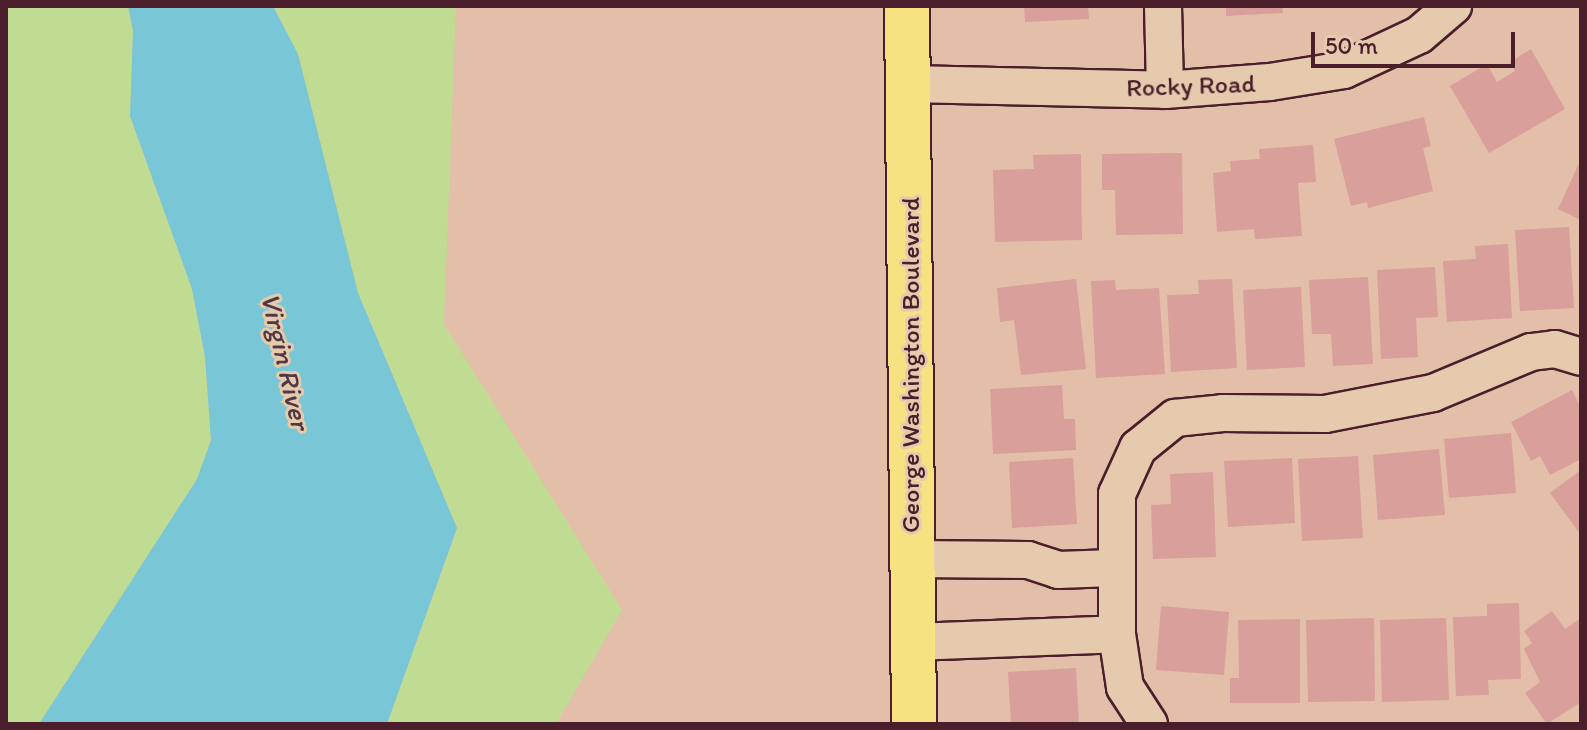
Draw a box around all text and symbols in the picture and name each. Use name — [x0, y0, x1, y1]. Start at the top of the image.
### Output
scale bar — [1315, 16, 1519, 66]
text: 50 m — [1325, 31, 1378, 60]
street label: Rocky Road — [1126, 68, 1256, 104]
street label: George Washington Boulevard — [895, 196, 927, 534]
water label: Virgin River — [254, 289, 318, 433]

